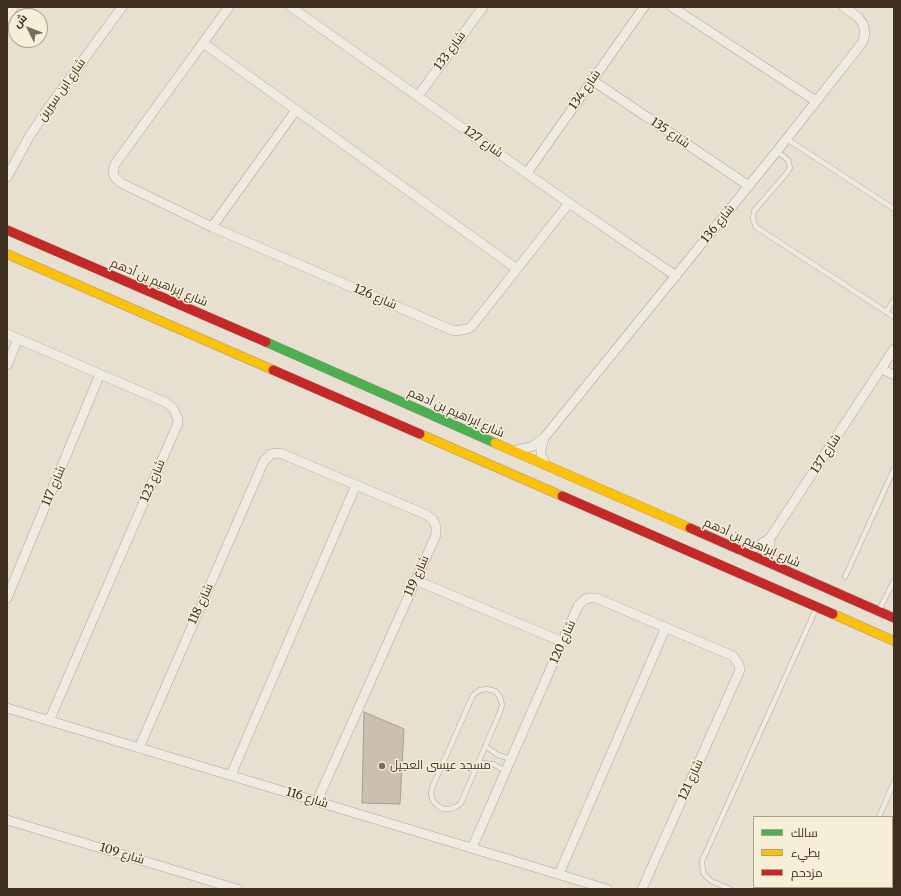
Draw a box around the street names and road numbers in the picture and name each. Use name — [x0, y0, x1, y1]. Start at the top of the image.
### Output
street label: شارع 133 — [431, 29, 469, 73]
street label: شارع ابن سيرين — [35, 56, 89, 124]
street label: شارع 134 — [566, 67, 604, 113]
street label: شارع 135 — [648, 115, 692, 151]
street label: شارع 127 — [460, 123, 506, 161]
street label: شارع 136 — [698, 202, 738, 246]
street label: شارع إبراهيم بن أدهم — [108, 256, 210, 310]
street label: شارع 126 — [351, 281, 399, 313]
street label: شارع إبراهيم بن أدهم — [406, 385, 506, 441]
street label: شارع 137 — [808, 431, 844, 477]
street label: شارع 123 — [138, 458, 168, 504]
street label: شارع 117 — [39, 464, 69, 508]
street label: شارع إبراهيم بن أدهم — [702, 515, 802, 571]
street label: شارع 119 — [402, 553, 432, 599]
street label: شارع 118 — [186, 581, 216, 627]
street label: شارع 120 — [547, 618, 579, 666]
street label: شارع 121 — [676, 757, 706, 803]
street label: شارع 116 — [284, 785, 330, 811]
street label: شارع 109 — [98, 840, 146, 868]

